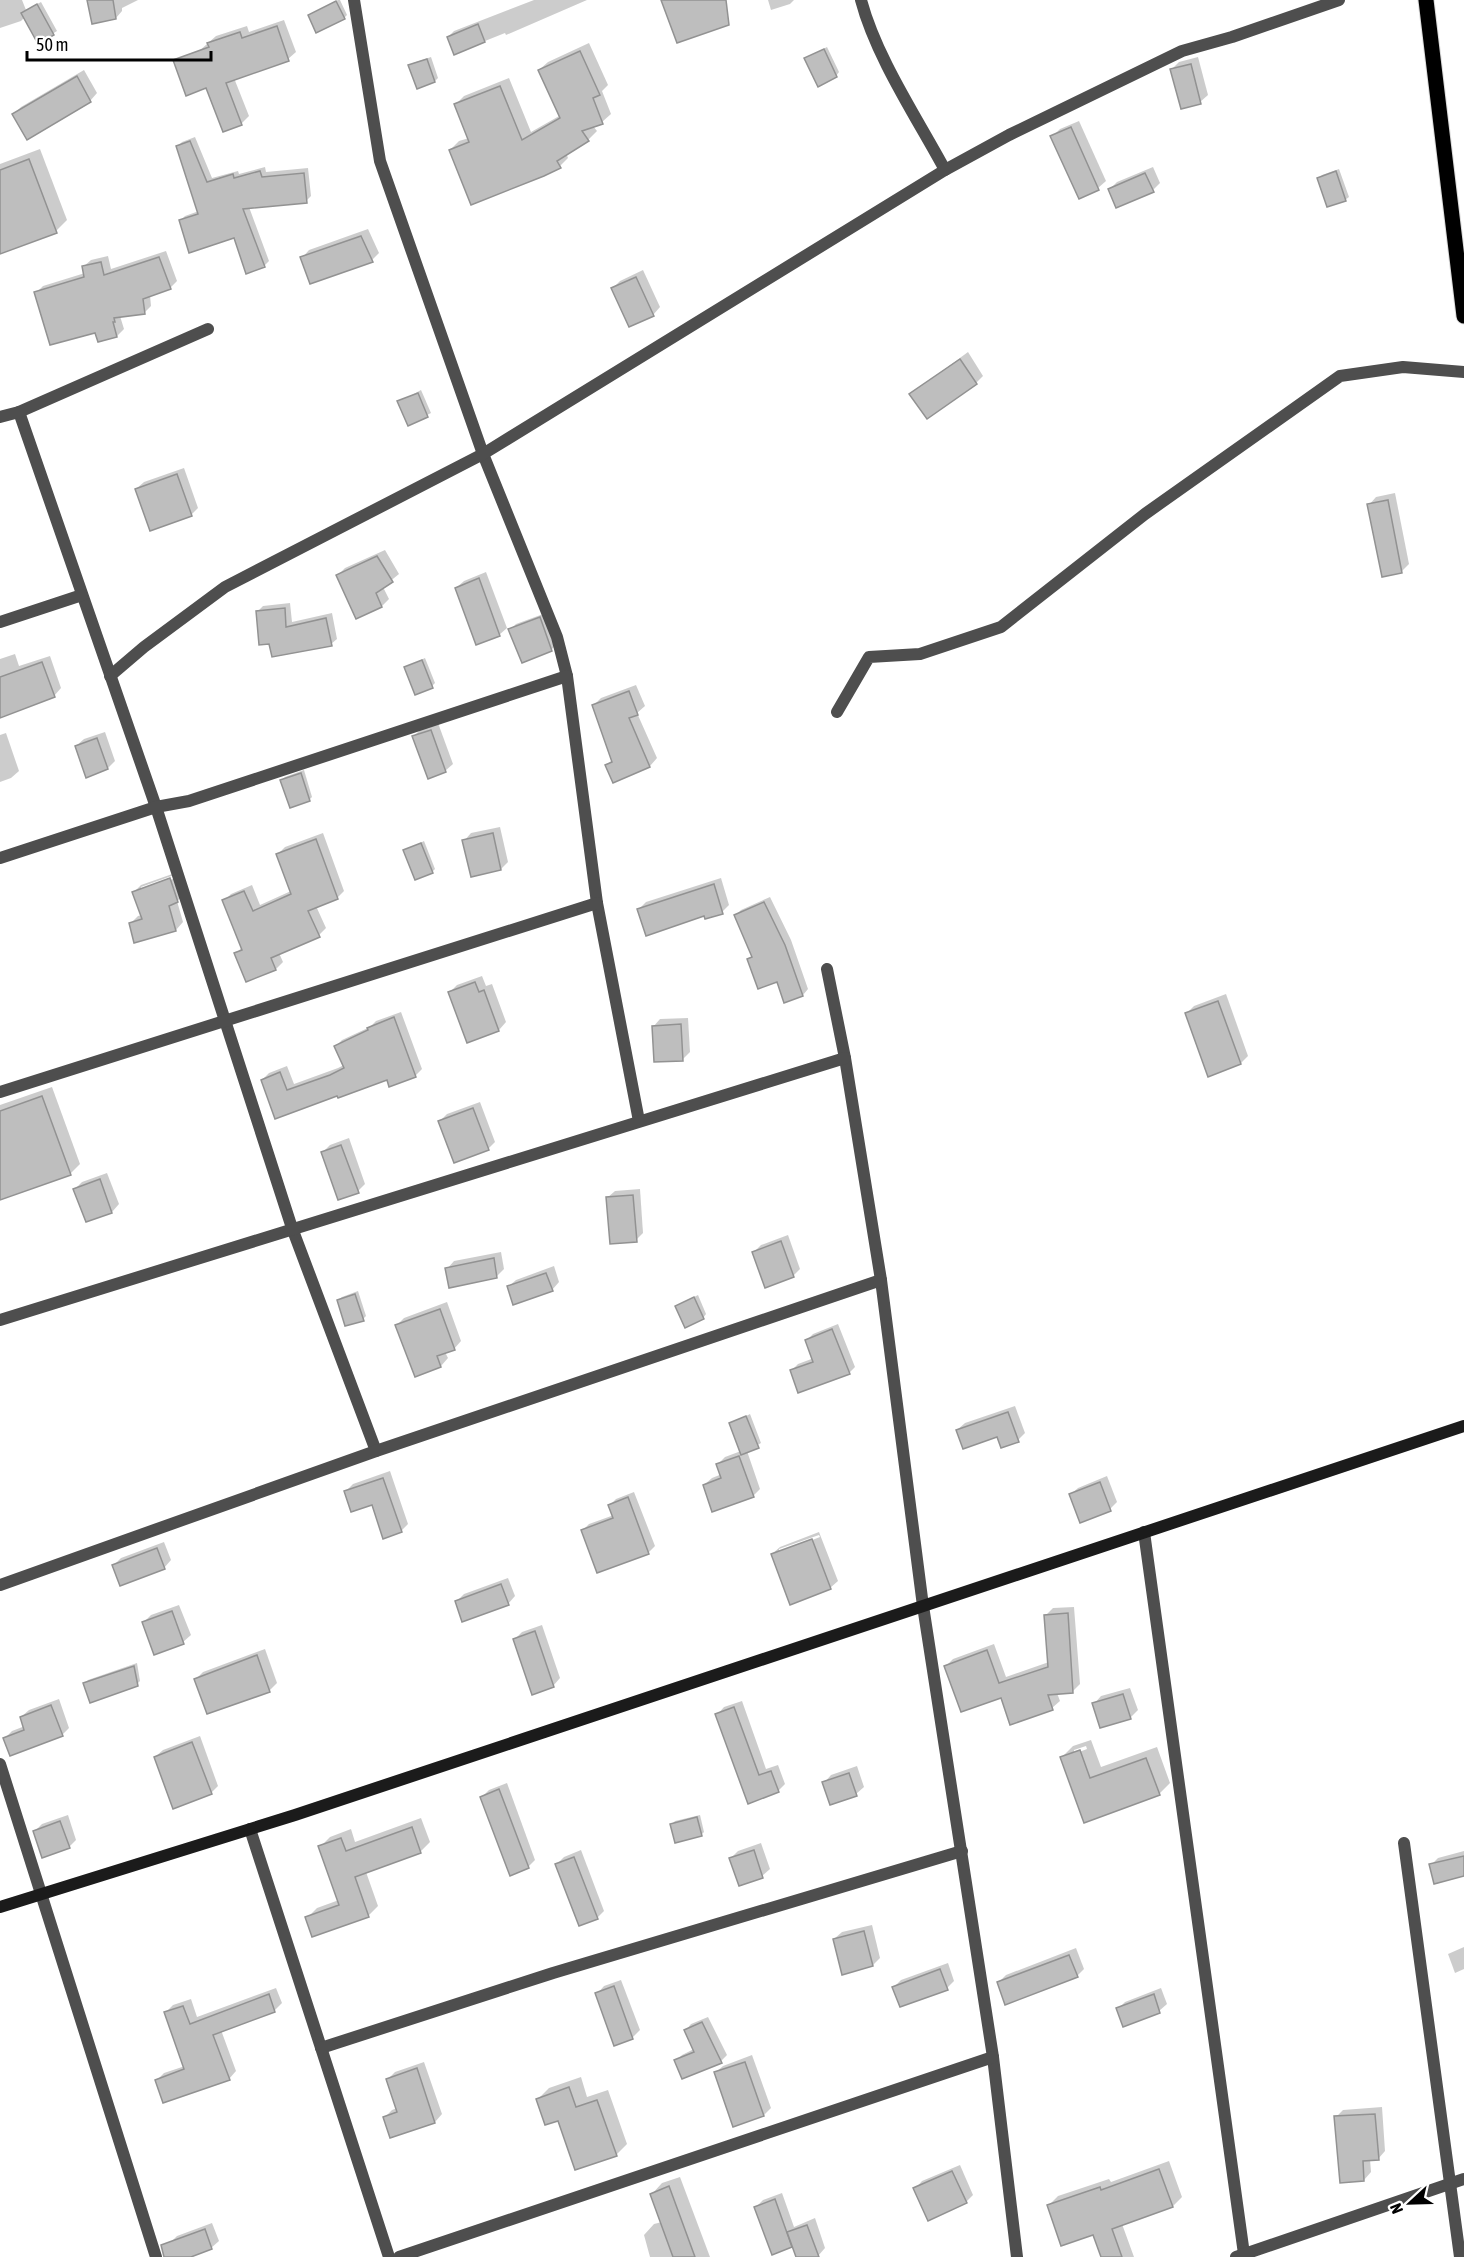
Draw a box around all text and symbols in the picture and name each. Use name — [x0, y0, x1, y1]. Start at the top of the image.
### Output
scale bar — [27, 24, 212, 62]
text: 50 m — [36, 34, 68, 55]
north arrow — [1380, 2173, 1440, 2233]
text: N — [1386, 2201, 1406, 2216]

